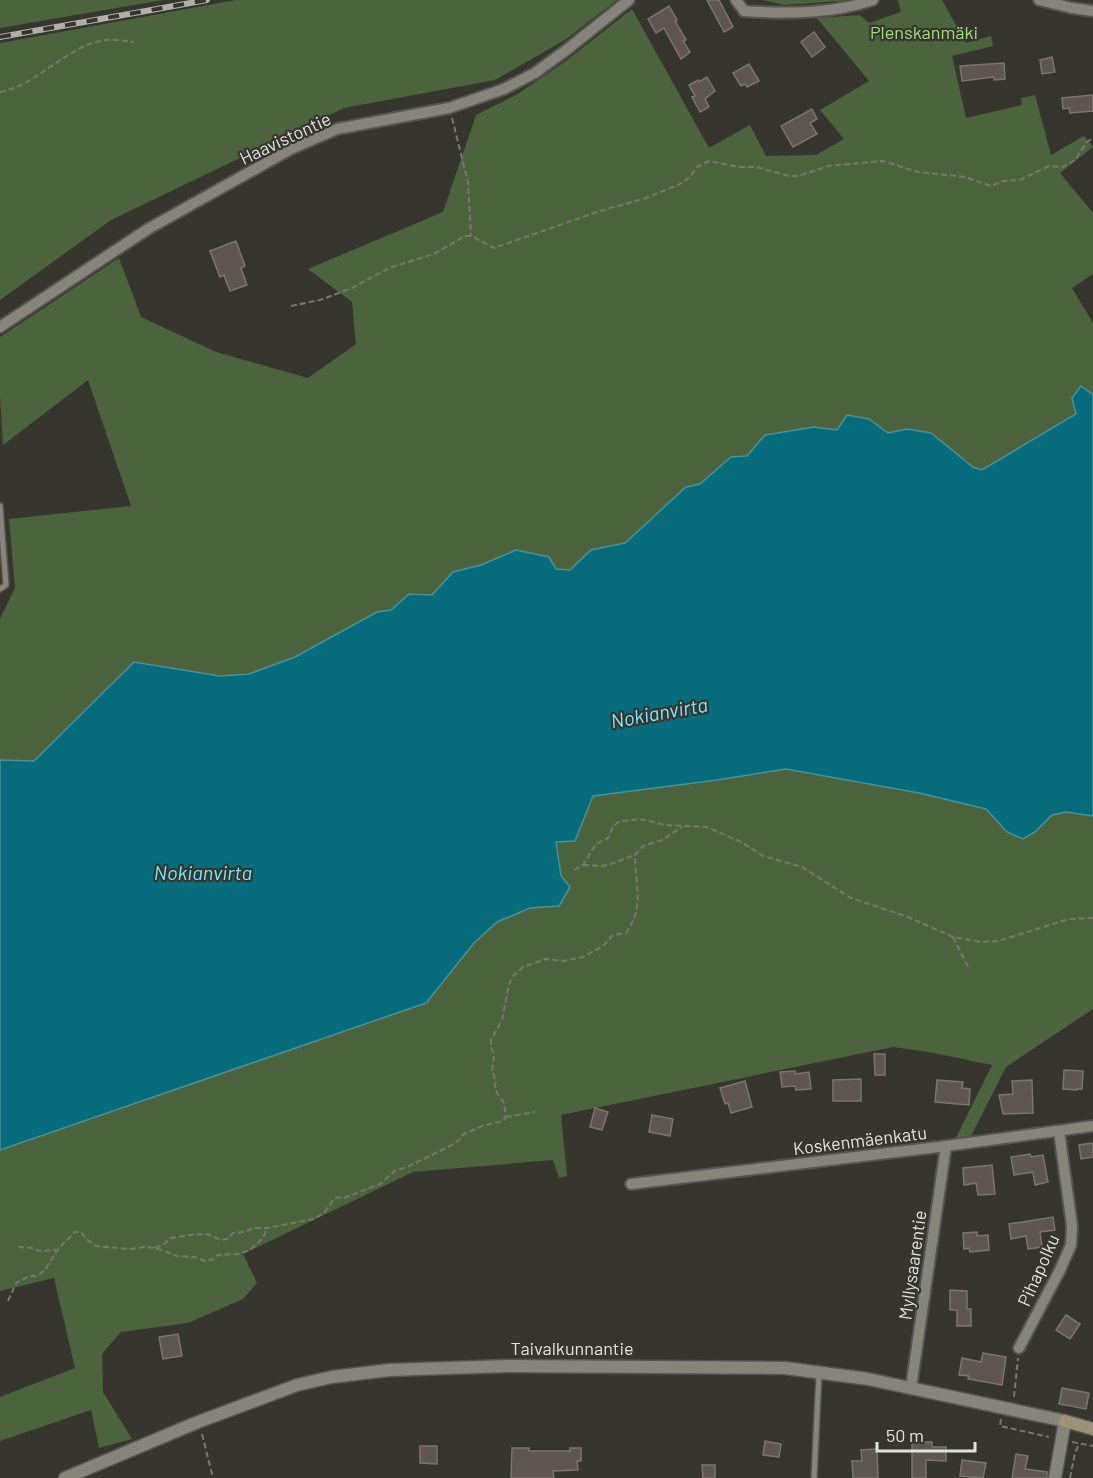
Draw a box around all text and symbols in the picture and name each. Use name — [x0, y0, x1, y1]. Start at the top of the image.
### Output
park label: Plenskanmäki — [870, 21, 978, 43]
street label: Haavistontie — [236, 107, 334, 169]
water label: Nokianvirta — [609, 692, 709, 732]
water label: Nokianvirta — [154, 860, 252, 884]
street label: Koskenmäenkatu — [792, 1121, 928, 1159]
street label: Myllysaarentie — [893, 1209, 931, 1321]
street label: Pihapolku — [1012, 1231, 1064, 1309]
street label: Taivalkunnantie — [510, 1337, 634, 1359]
scale bar — [877, 1415, 974, 1453]
text: 50 m — [886, 1424, 924, 1446]

